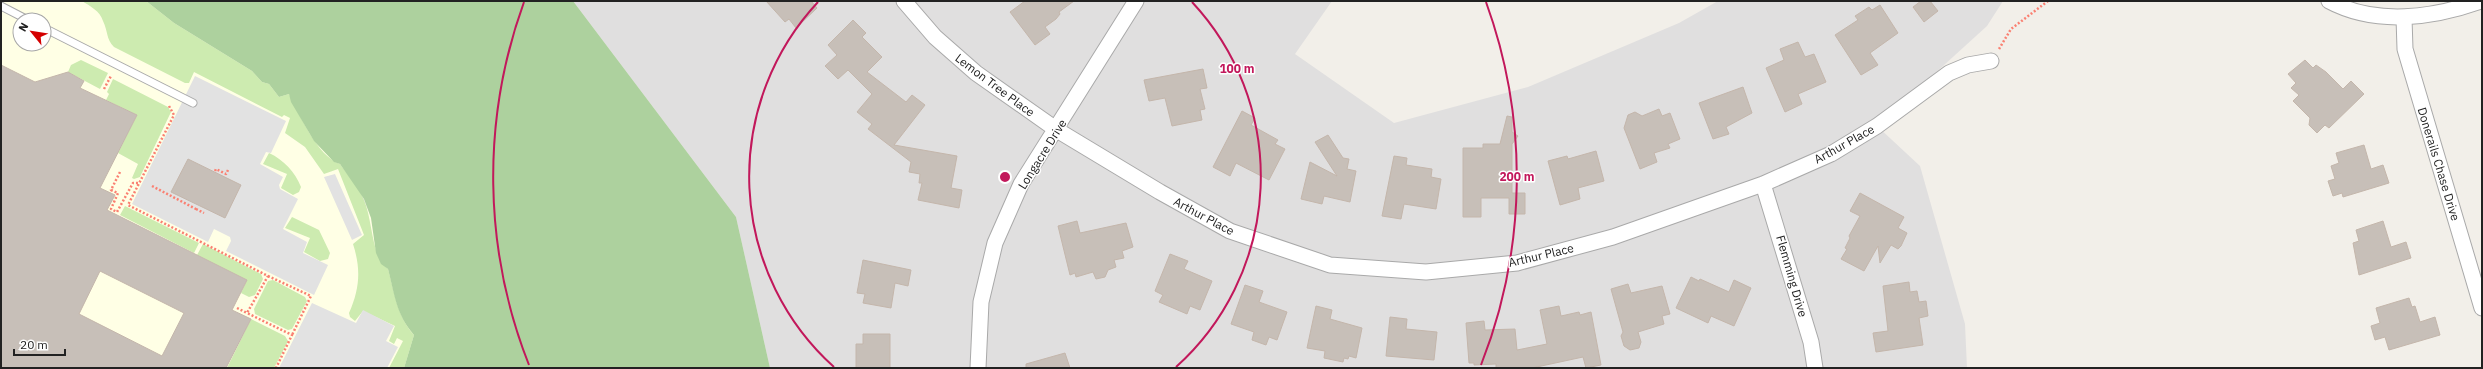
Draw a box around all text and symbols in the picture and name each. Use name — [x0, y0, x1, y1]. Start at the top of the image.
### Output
north arrow — [12, 12, 52, 52]
text: N — [15, 20, 31, 34]
street label: Lemon Tree Place — [952, 50, 1038, 120]
text: 100 m — [1219, 61, 1255, 76]
street label: Donerails Chase Drive — [2415, 106, 2463, 223]
street label: Longacre Drive — [1014, 116, 1070, 192]
street label: Arthur Place — [1811, 121, 1877, 167]
text: 200 m — [1499, 169, 1535, 184]
centre of rings — [998, 170, 1012, 184]
street label: Arthur Place — [1171, 194, 1237, 238]
street label: Flemming Drive — [1773, 233, 1811, 319]
street label: Arthur Place — [1507, 240, 1576, 270]
scale bar — [14, 331, 65, 357]
text: 20 m — [20, 337, 48, 352]

